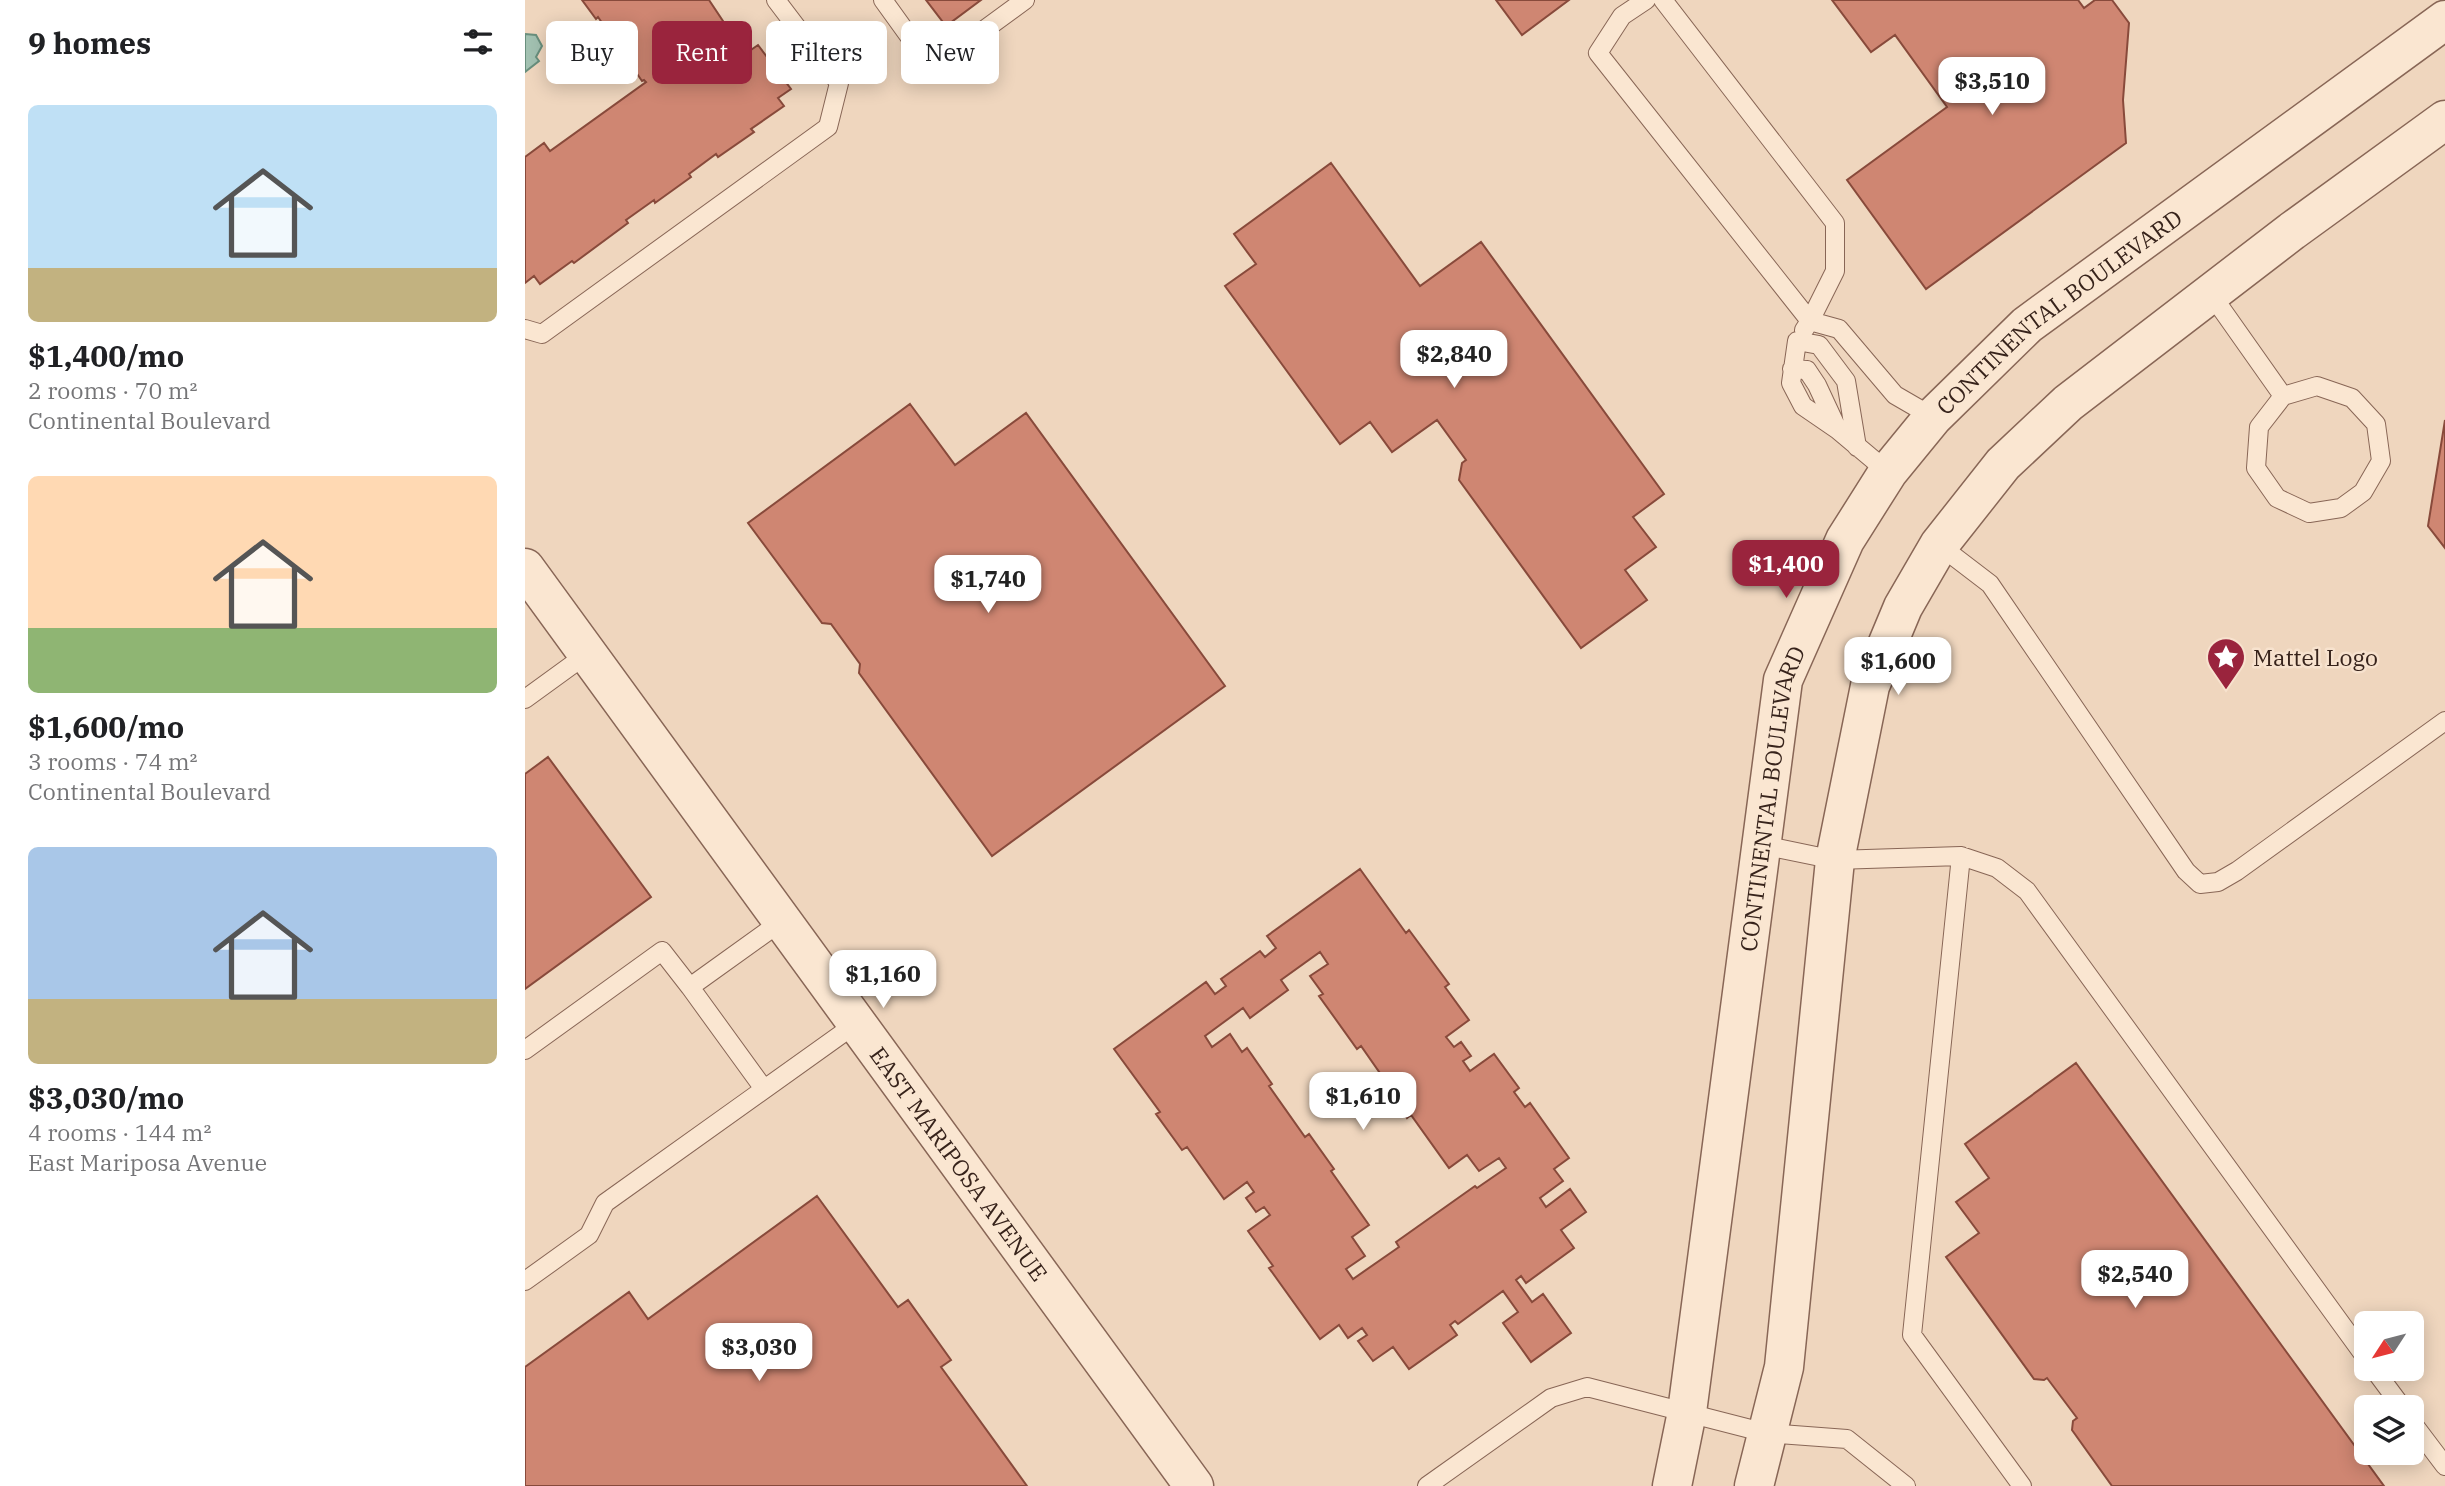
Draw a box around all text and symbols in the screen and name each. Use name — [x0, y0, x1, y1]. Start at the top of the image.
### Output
chip: Buy — [546, 21, 638, 84]
chip: Rent — [652, 21, 752, 84]
chip: Filters — [766, 21, 887, 84]
chip: New — [901, 21, 999, 84]
text: 9 homes — [28, 23, 151, 62]
icon: filters — [459, 23, 497, 61]
pin: $3,510 — [1935, 58, 2049, 117]
text: $3,510 — [1954, 65, 2030, 95]
icon: home — [200, 150, 326, 276]
street label: CONTINENTAL BOULEVARD — [1929, 202, 2188, 421]
pin: $2,840 — [1397, 330, 1511, 390]
text: $1,400/mo — [28, 336, 184, 375]
text: $2,840 — [1416, 338, 1492, 368]
text: 2 rooms · 70 m² — [28, 375, 198, 405]
text: Continental Boulevard — [28, 405, 271, 435]
icon: home — [200, 521, 326, 647]
pin: $1,400 — [1729, 540, 1843, 600]
text: $1,400 — [1748, 548, 1824, 578]
pin: $1,740 — [931, 556, 1045, 615]
text: $1,740 — [950, 563, 1026, 593]
place icon: Mattel Logo — [2205, 636, 2247, 691]
pin: $1,600 — [1841, 638, 1955, 697]
street label: CONTINENTAL BOULEVARD — [1733, 641, 1811, 953]
place label: Mattel Logo — [2253, 642, 2378, 672]
text: $1,600 — [1860, 645, 1936, 675]
text: $1,600/mo — [28, 707, 184, 746]
text: 3 rooms · 74 m² — [28, 746, 198, 776]
text: Continental Boulevard — [28, 776, 271, 806]
icon: home — [200, 892, 326, 1018]
pin: $1,160 — [826, 950, 940, 1010]
text: $1,160 — [845, 958, 921, 988]
street label: EAST MARIPOSA AVENUE — [864, 1040, 1054, 1287]
pin: $1,610 — [1306, 1072, 1420, 1132]
text: $3,030/mo — [28, 1078, 184, 1117]
text: $1,610 — [1325, 1080, 1401, 1110]
text: 4 rooms · 144 m² — [28, 1117, 211, 1147]
text: East Mariposa Avenue — [28, 1147, 267, 1177]
pin: $2,540 — [2078, 1250, 2192, 1310]
text: $2,540 — [2097, 1258, 2173, 1288]
north arrow — [2354, 1311, 2424, 1381]
map controls — [2354, 1311, 2424, 1465]
pin: $3,030 — [702, 1324, 816, 1383]
text: $3,030 — [721, 1331, 797, 1361]
button: layers — [2354, 1395, 2424, 1465]

